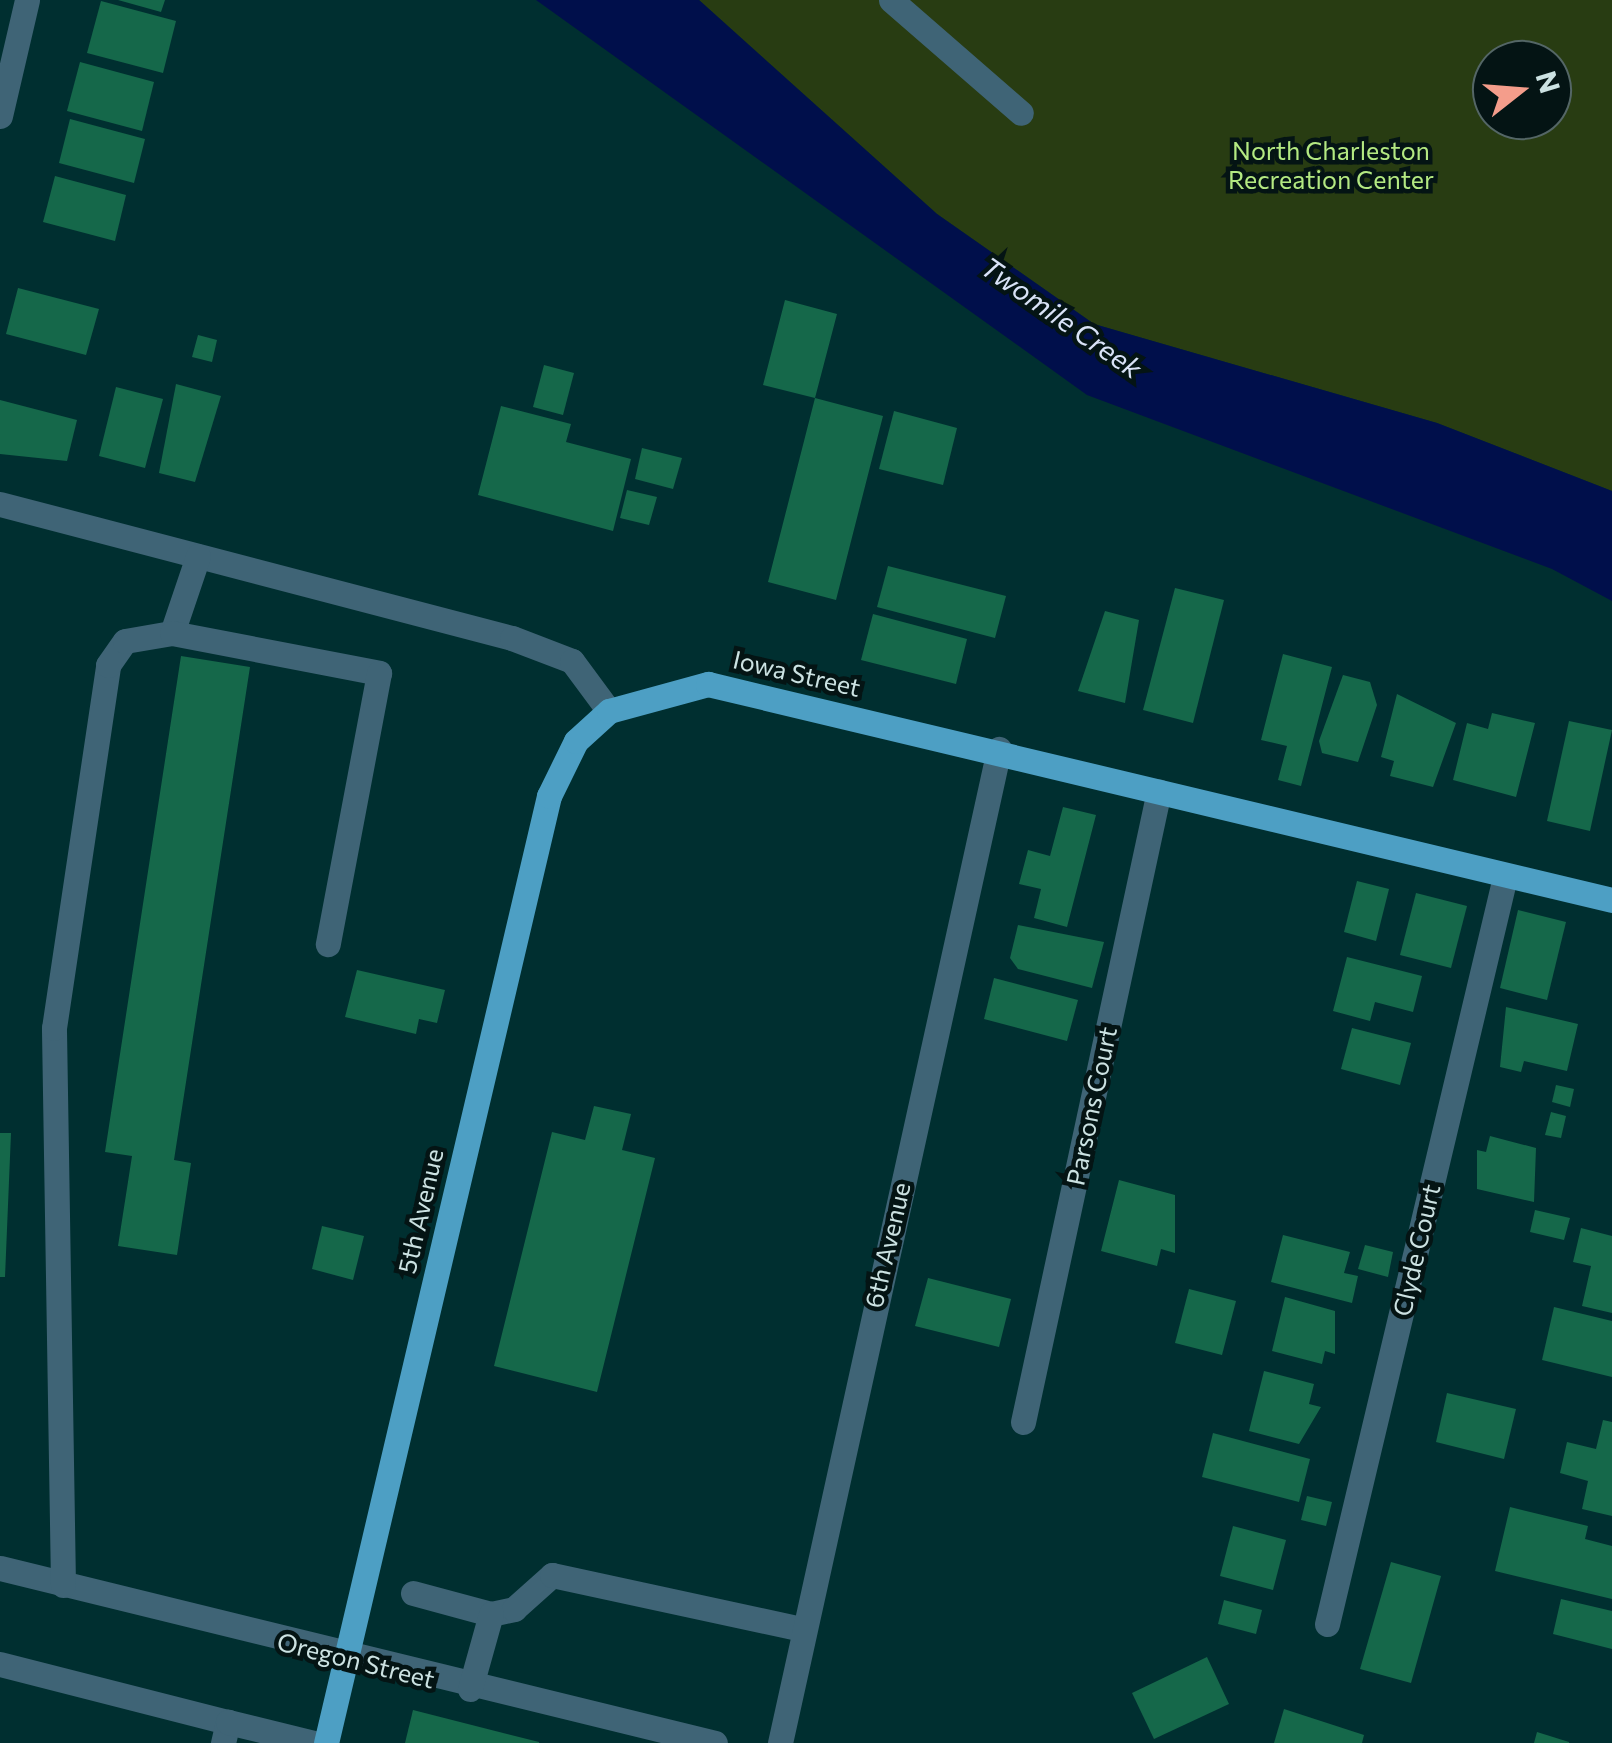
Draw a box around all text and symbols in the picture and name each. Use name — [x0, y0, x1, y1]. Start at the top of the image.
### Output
north arrow — [1472, 40, 1572, 140]
text: N — [1529, 67, 1568, 97]
park label: North Charleston Recreation Center — [1228, 136, 1434, 195]
water label: Twomile Creek — [975, 249, 1149, 385]
street label: Iowa Street — [730, 644, 864, 702]
street label: Parsons Court — [1060, 1024, 1122, 1188]
street label: 5th Avenue — [391, 1146, 449, 1276]
street label: 6th Avenue — [858, 1179, 916, 1311]
street label: Clyde Court — [1386, 1181, 1446, 1319]
street label: Oregon Street — [274, 1626, 438, 1694]

